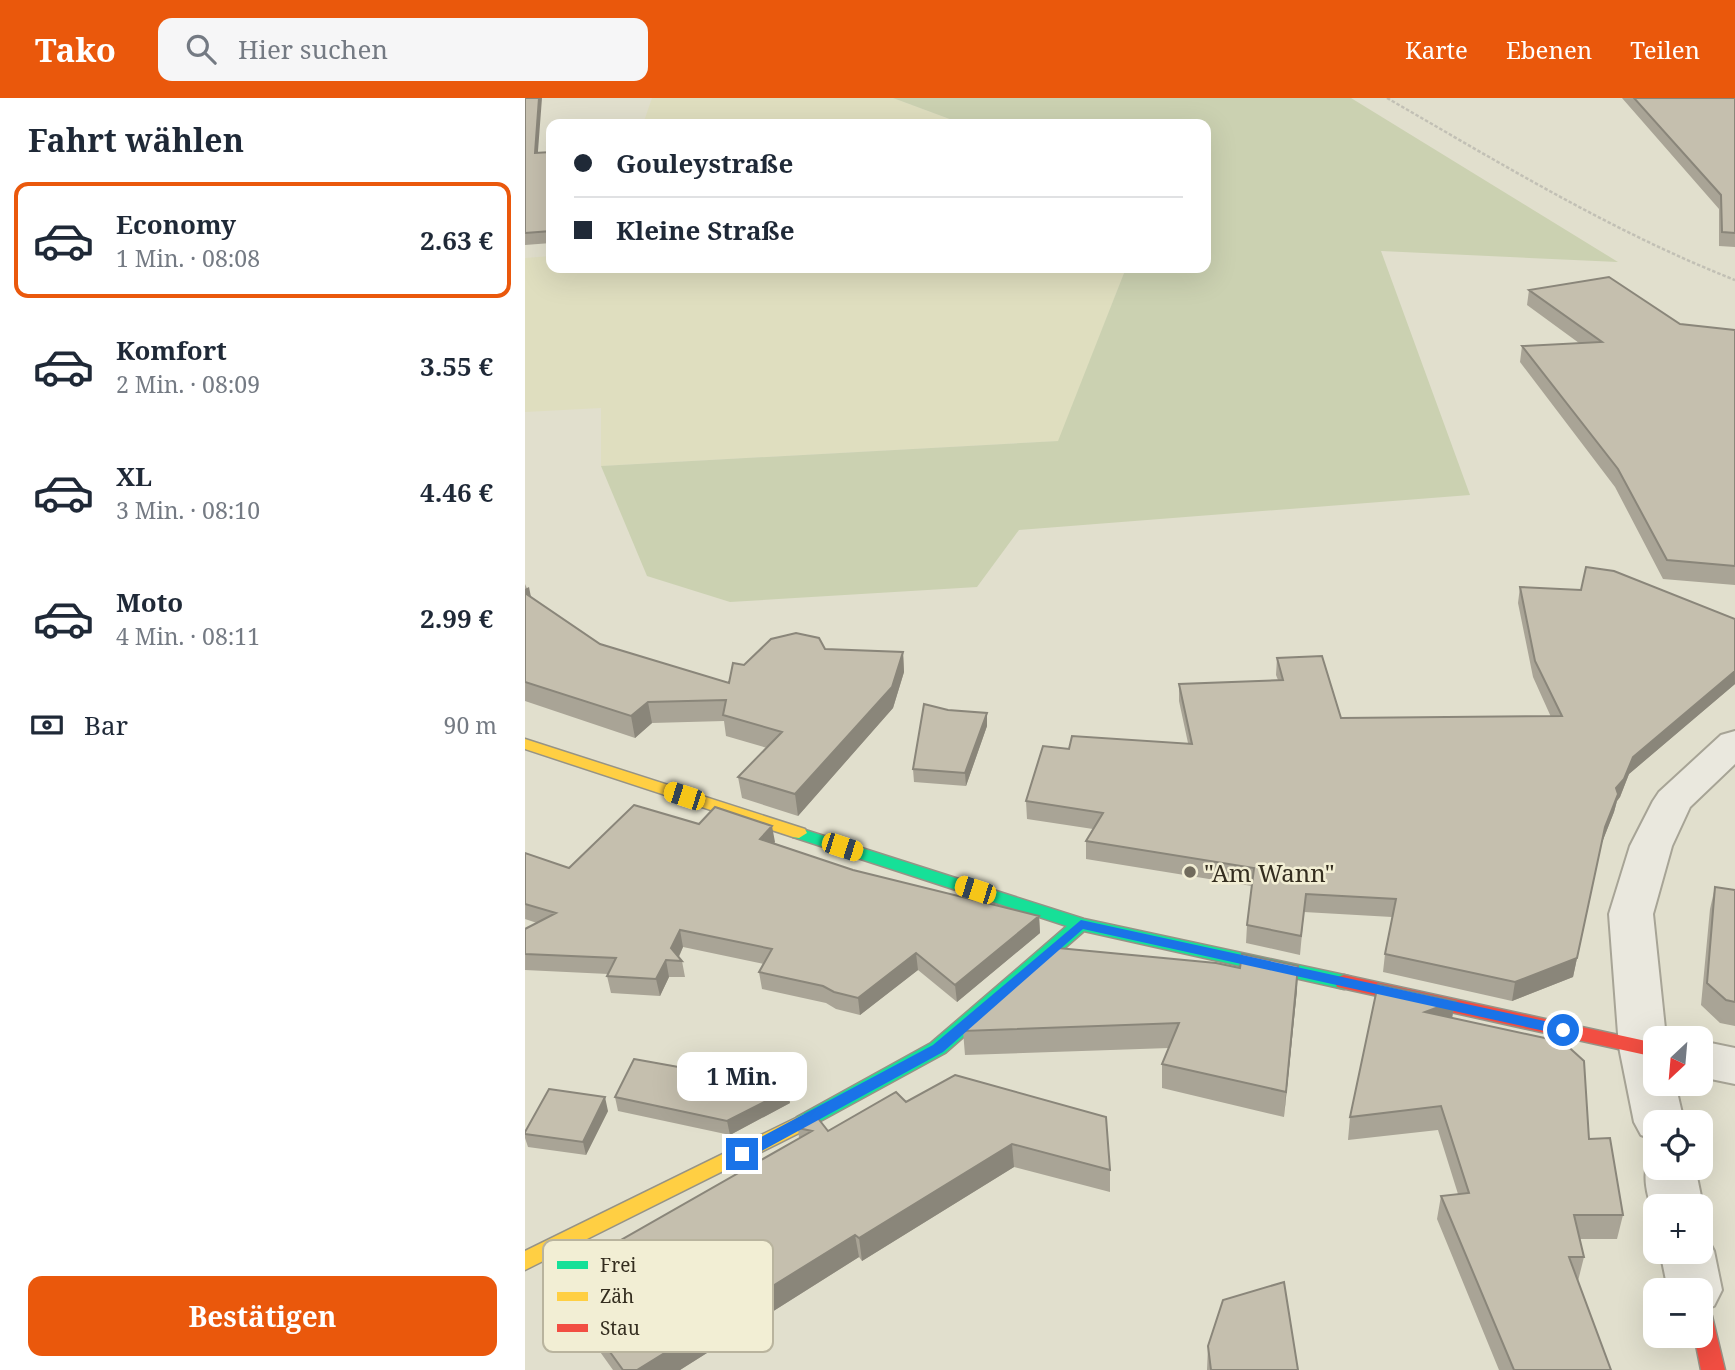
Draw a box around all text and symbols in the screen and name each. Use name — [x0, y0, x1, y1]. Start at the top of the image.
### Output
search box — [158, 18, 648, 81]
text: Tako — [35, 27, 116, 72]
icon: search — [182, 30, 220, 68]
text: Hier suchen — [238, 31, 388, 67]
text: Karte — [1405, 33, 1468, 66]
text: Ebenen — [1506, 33, 1592, 66]
text: Teilen — [1630, 33, 1700, 66]
text: Fahrt wählen — [28, 118, 244, 161]
text: Gouleystraße — [616, 145, 793, 181]
text: Economy — [116, 206, 236, 242]
icon: car — [32, 209, 95, 272]
text: Kleine Straße — [616, 212, 795, 248]
text: 2.63 € — [420, 222, 493, 258]
text: 1 Min. · 08:08 — [116, 242, 260, 274]
text: Komfort — [116, 332, 227, 368]
icon: car — [32, 335, 95, 398]
text: 3.55 € — [420, 348, 493, 384]
text: 2 Min. · 08:09 — [116, 368, 260, 400]
text: XL — [116, 458, 152, 494]
icon: car — [32, 461, 95, 524]
text: 4.46 € — [420, 474, 493, 510]
text: 3 Min. · 08:10 — [116, 494, 260, 526]
text: Moto — [116, 584, 183, 620]
icon: car — [32, 587, 95, 650]
text: 2.99 € — [420, 600, 493, 636]
text: 4 Min. · 08:11 — [116, 620, 260, 652]
icon: cash — [28, 706, 66, 744]
text: Bar — [84, 707, 128, 743]
text: 90 m — [444, 709, 497, 741]
car — [661, 780, 708, 812]
car — [819, 831, 866, 863]
place label: "Am Wann" — [1204, 856, 1334, 889]
marker: "Am Wann" — [1182, 864, 1198, 880]
car — [952, 874, 999, 906]
route start — [1547, 1014, 1579, 1046]
north arrow — [1643, 1026, 1713, 1096]
map controls — [1643, 1026, 1713, 1348]
callout: 1 Min. — [677, 1052, 807, 1102]
text: 1 Min. — [706, 1060, 778, 1092]
button: locate — [1643, 1110, 1713, 1180]
route end — [726, 1138, 758, 1170]
button: + — [1643, 1194, 1713, 1264]
legend — [543, 1240, 773, 1352]
text: Frei — [600, 1252, 636, 1278]
button: Bestätigen — [28, 1276, 497, 1356]
button: − — [1643, 1278, 1713, 1348]
text: Zäh — [600, 1283, 634, 1309]
text: Stau — [600, 1315, 640, 1341]

